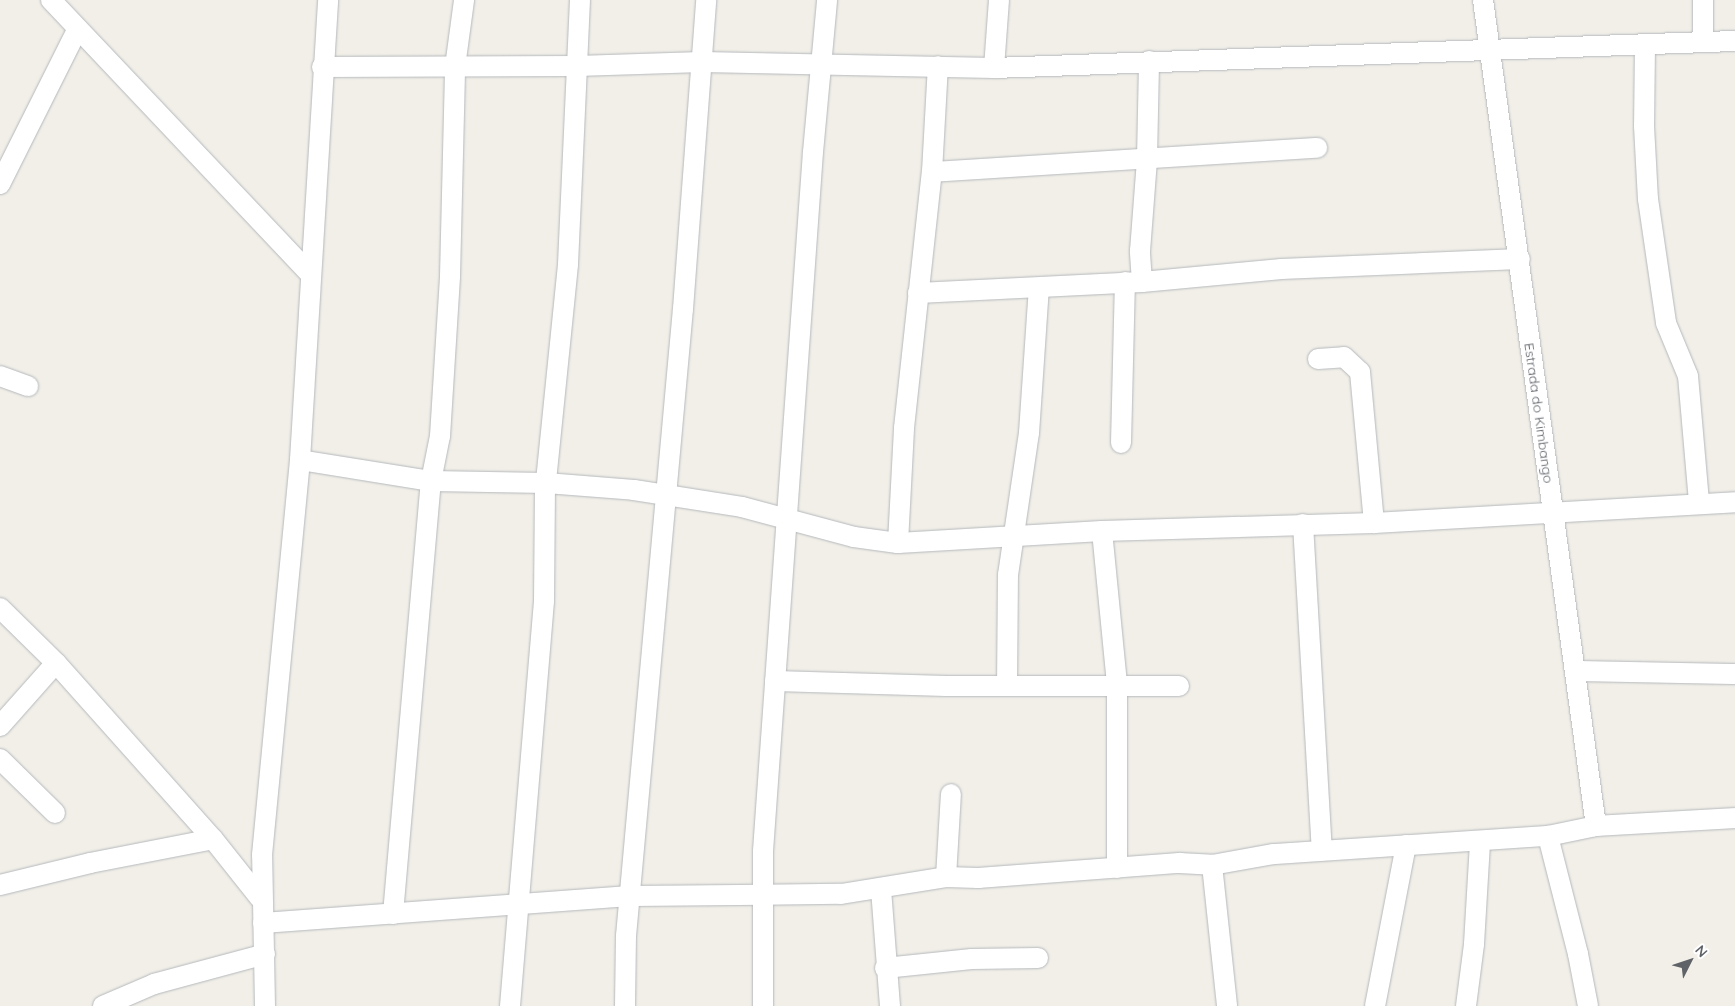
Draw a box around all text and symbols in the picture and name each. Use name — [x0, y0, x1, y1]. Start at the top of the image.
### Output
street label: Estrada do Kimbango — [1521, 342, 1557, 484]
north arrow — [1665, 936, 1715, 986]
text: N — [1691, 941, 1711, 961]

